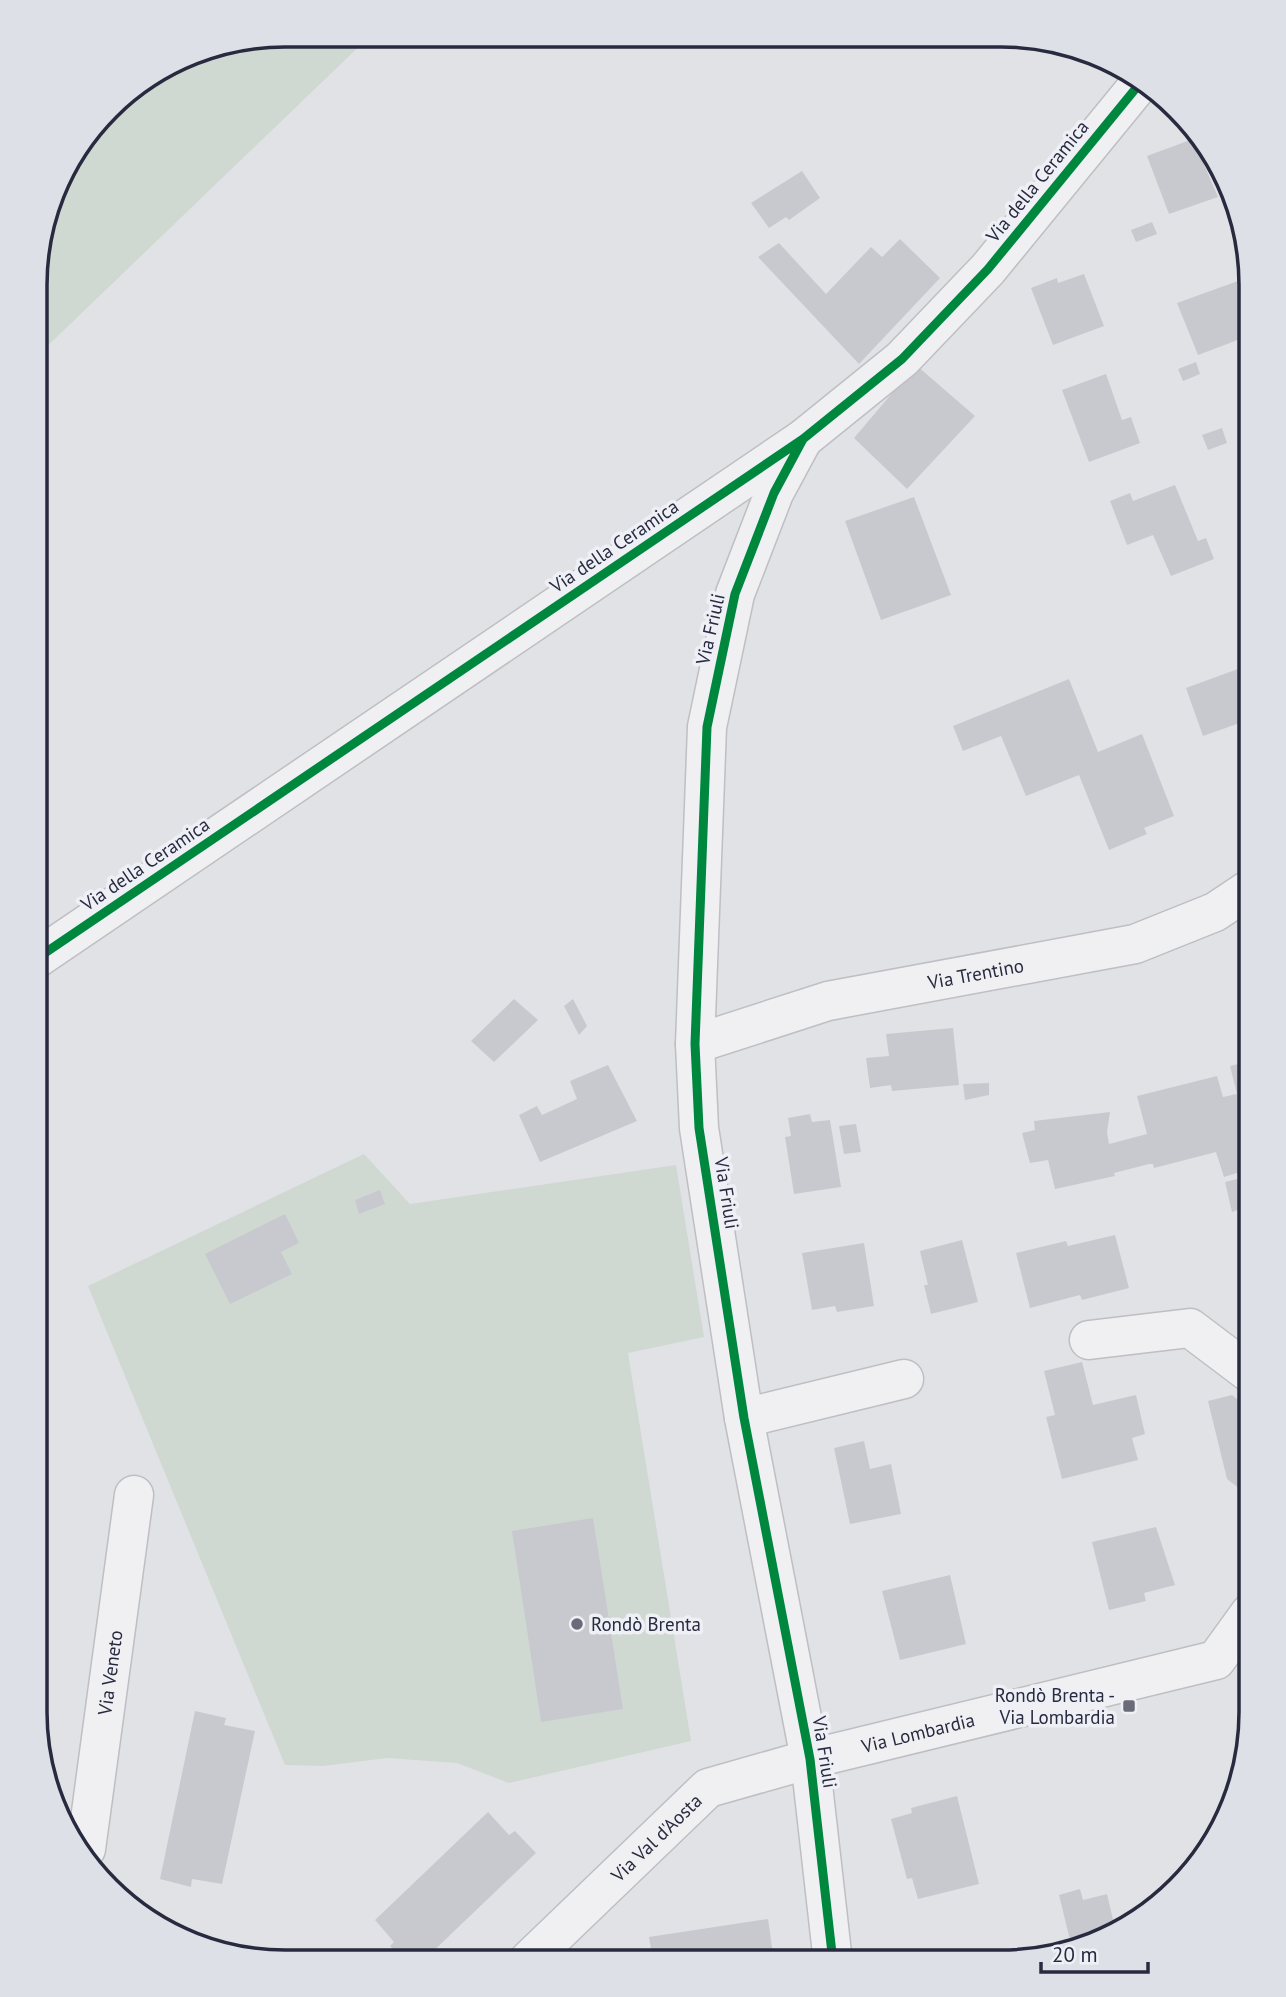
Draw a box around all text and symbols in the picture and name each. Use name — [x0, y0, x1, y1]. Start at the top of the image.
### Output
street label: Via della Ceramica — [980, 115, 1094, 248]
street label: Via della Ceramica — [544, 494, 683, 598]
street label: Via Friuli — [690, 591, 730, 668]
street label: Via della Ceramica — [75, 812, 214, 916]
street label: Via Trentino — [925, 953, 1026, 994]
street label: Via Friuli — [709, 1154, 745, 1231]
place label: Rondò Brenta — [591, 1612, 701, 1636]
marker: Rondò Brenta — [569, 1616, 585, 1632]
street label: Via Veneto — [92, 1629, 128, 1718]
place label: Rondò Brenta - Via Lombardia — [995, 1683, 1115, 1729]
marker: Rondò Brenta - Via Lombardia — [1121, 1698, 1137, 1714]
street label: Via Lombardia — [858, 1707, 977, 1758]
street label: Via Friuli — [807, 1713, 843, 1790]
street label: Via Val d'Aosta — [605, 1789, 707, 1887]
scale bar — [1041, 1930, 1148, 1974]
text: 20 m — [1052, 1941, 1098, 1968]

